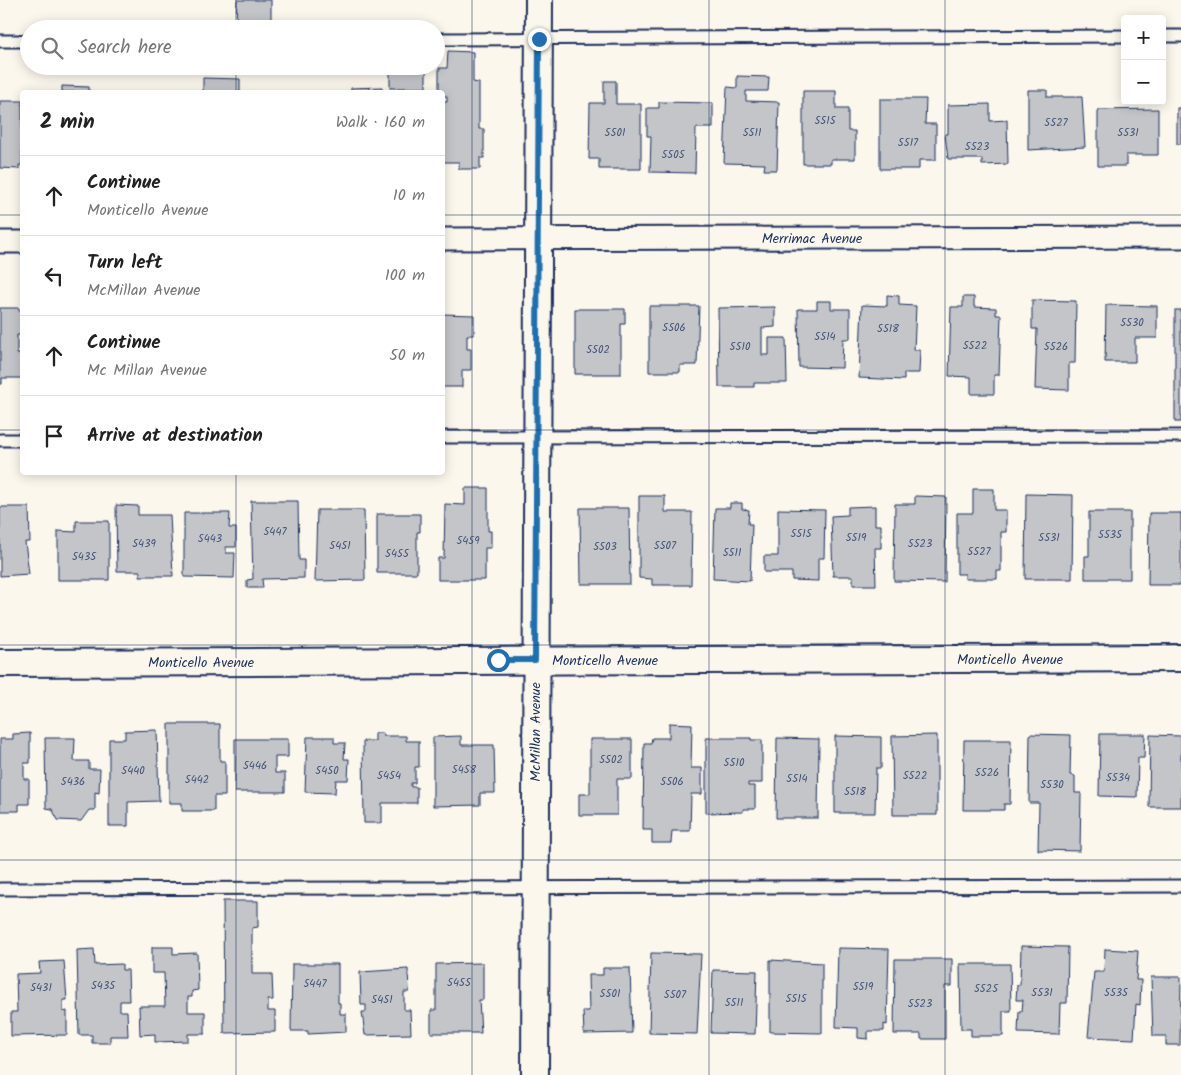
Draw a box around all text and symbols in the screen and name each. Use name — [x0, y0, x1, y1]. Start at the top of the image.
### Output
map controls — [1121, 15, 1166, 105]
button: + — [1121, 15, 1166, 60]
search box — [20, 20, 445, 75]
route end — [528, 28, 551, 51]
text: Search here — [78, 33, 172, 63]
icon: search — [38, 34, 66, 62]
button: − — [1121, 60, 1166, 105]
text: 2 min — [40, 106, 95, 139]
text: Walk · 160 m — [336, 110, 425, 135]
house number: 5515 — [814, 112, 837, 130]
house number: 5527 — [1044, 114, 1069, 132]
house number: 5501 — [605, 124, 625, 142]
house number: 5511 — [743, 124, 761, 142]
house number: 5531 — [1117, 124, 1139, 142]
house number: 5517 — [898, 134, 919, 152]
house number: 5523 — [965, 138, 989, 156]
house number: 5505 — [661, 146, 686, 164]
text: Continue — [87, 168, 160, 198]
icon: ahead — [40, 182, 68, 210]
text: 10 m — [393, 183, 425, 208]
text: Monticello Avenue — [87, 198, 208, 223]
street label: Merrimac Avenue — [762, 228, 863, 250]
text: Turn left — [87, 248, 162, 278]
icon: left — [40, 262, 68, 290]
text: 100 m — [385, 263, 425, 288]
text: McMillan Avenue — [87, 278, 201, 303]
house number: 5530 — [1120, 314, 1144, 332]
house number: 5506 — [662, 319, 686, 337]
house number: 5518 — [877, 320, 899, 338]
text: Continue — [87, 328, 160, 358]
house number: 5514 — [814, 328, 836, 346]
house number: 5522 — [963, 337, 987, 355]
house number: 5510 — [730, 338, 751, 356]
house number: 5526 — [1044, 338, 1068, 356]
house number: 5502 — [586, 341, 610, 359]
icon: ahead — [40, 342, 68, 370]
text: 50 m — [389, 343, 425, 368]
text: Mc Millan Avenue — [87, 358, 207, 383]
text: Arrive at destination — [87, 421, 263, 451]
icon: arrive — [40, 422, 68, 450]
house number: 5447 — [263, 523, 287, 541]
house number: 5515 — [790, 525, 813, 543]
house number: 5535 — [1098, 526, 1123, 544]
house number: 5519 — [846, 529, 867, 547]
house number: 5531 — [1038, 529, 1060, 547]
house number: 5443 — [198, 530, 222, 548]
house number: 5459 — [456, 532, 480, 550]
house number: 5439 — [132, 535, 156, 553]
house number: 5523 — [908, 535, 932, 553]
house number: 5451 — [329, 537, 351, 555]
house number: 5507 — [654, 537, 677, 555]
house number: 5503 — [593, 538, 617, 556]
house number: 5527 — [967, 543, 992, 561]
house number: 5511 — [723, 544, 741, 562]
house number: 5455 — [385, 545, 410, 563]
house number: 5435 — [72, 548, 97, 566]
route start — [487, 649, 510, 672]
street label: Monticello Avenue — [957, 649, 1064, 671]
street label: Monticello Avenue — [552, 650, 659, 672]
street label: Monticello Avenue — [148, 652, 255, 674]
street label: McMillan Avenue — [525, 682, 547, 782]
house number: 5502 — [599, 751, 623, 769]
house number: 5510 — [724, 754, 745, 772]
house number: 5446 — [243, 757, 267, 775]
house number: 5458 — [452, 761, 477, 779]
house number: 5440 — [121, 762, 145, 780]
house number: 5450 — [315, 762, 339, 780]
house number: 5526 — [975, 764, 999, 782]
house number: 5454 — [377, 767, 401, 785]
house number: 5522 — [903, 767, 927, 785]
house number: 5534 — [1106, 769, 1130, 787]
house number: 5514 — [786, 770, 808, 788]
house number: 5442 — [185, 771, 209, 789]
house number: 5436 — [61, 773, 85, 791]
house number: 5506 — [660, 773, 684, 791]
house number: 5530 — [1040, 776, 1064, 794]
house number: 5518 — [844, 783, 866, 801]
house number: 5455 — [447, 974, 472, 992]
house number: 5447 — [303, 975, 327, 993]
house number: 5435 — [91, 977, 116, 995]
house number: 5519 — [853, 978, 874, 996]
house number: 5431 — [30, 979, 52, 997]
house number: 5525 — [974, 980, 999, 998]
house number: 5531 — [1031, 984, 1053, 1002]
house number: 5535 — [1104, 984, 1129, 1002]
house number: 5501 — [600, 985, 620, 1003]
house number: 5507 — [664, 986, 687, 1004]
house number: 5515 — [785, 990, 808, 1008]
house number: 5451 — [371, 991, 393, 1009]
house number: 5511 — [725, 994, 743, 1012]
house number: 5523 — [908, 995, 932, 1013]

